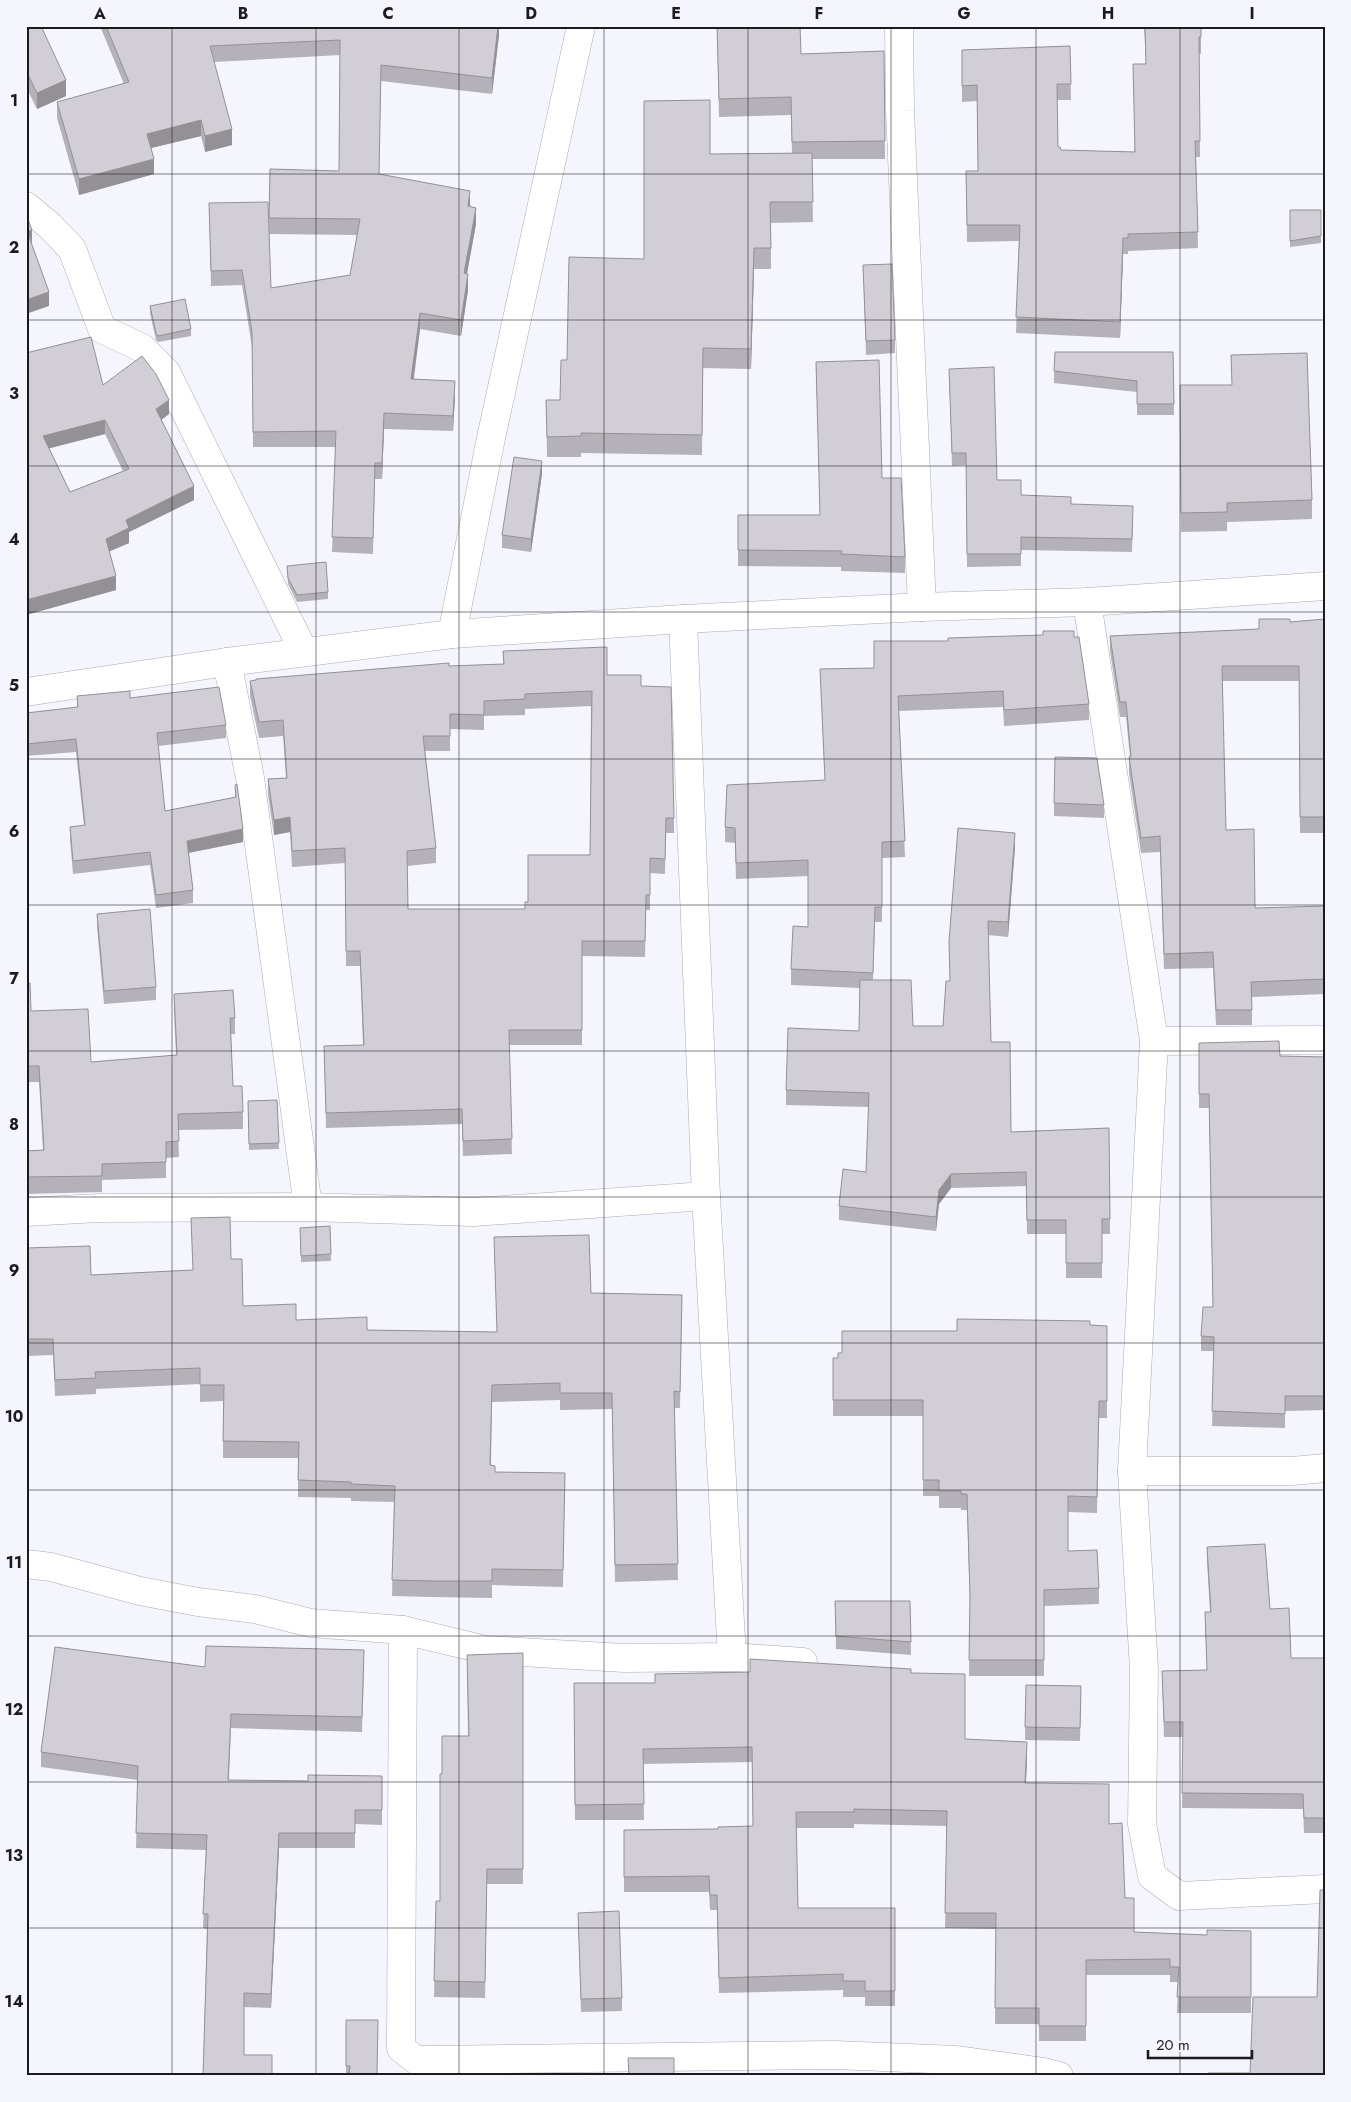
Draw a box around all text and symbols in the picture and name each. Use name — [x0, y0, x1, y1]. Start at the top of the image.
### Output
text: A — [93, 2, 106, 25]
text: B — [238, 2, 248, 25]
text: C — [382, 2, 394, 25]
text: D — [525, 2, 537, 25]
text: E — [671, 2, 681, 25]
text: F — [815, 2, 823, 25]
text: G — [957, 2, 971, 25]
text: H — [1102, 2, 1114, 25]
text: I — [1249, 2, 1255, 25]
text: 1 — [10, 89, 18, 112]
text: 2 — [9, 236, 19, 259]
text: 3 — [9, 382, 19, 405]
text: 4 — [8, 528, 20, 551]
text: 5 — [9, 674, 19, 697]
text: 6 — [9, 820, 19, 843]
text: 7 — [9, 967, 19, 990]
text: 8 — [9, 1113, 19, 1136]
text: 9 — [9, 1259, 19, 1282]
text: 10 — [5, 1405, 23, 1428]
text: 11 — [6, 1551, 22, 1574]
text: 12 — [5, 1698, 23, 1721]
text: 13 — [5, 1844, 23, 1867]
text: 14 — [4, 1990, 24, 2013]
scale bar — [1148, 2027, 1252, 2059]
text: 20 m — [1156, 2034, 1190, 2056]

